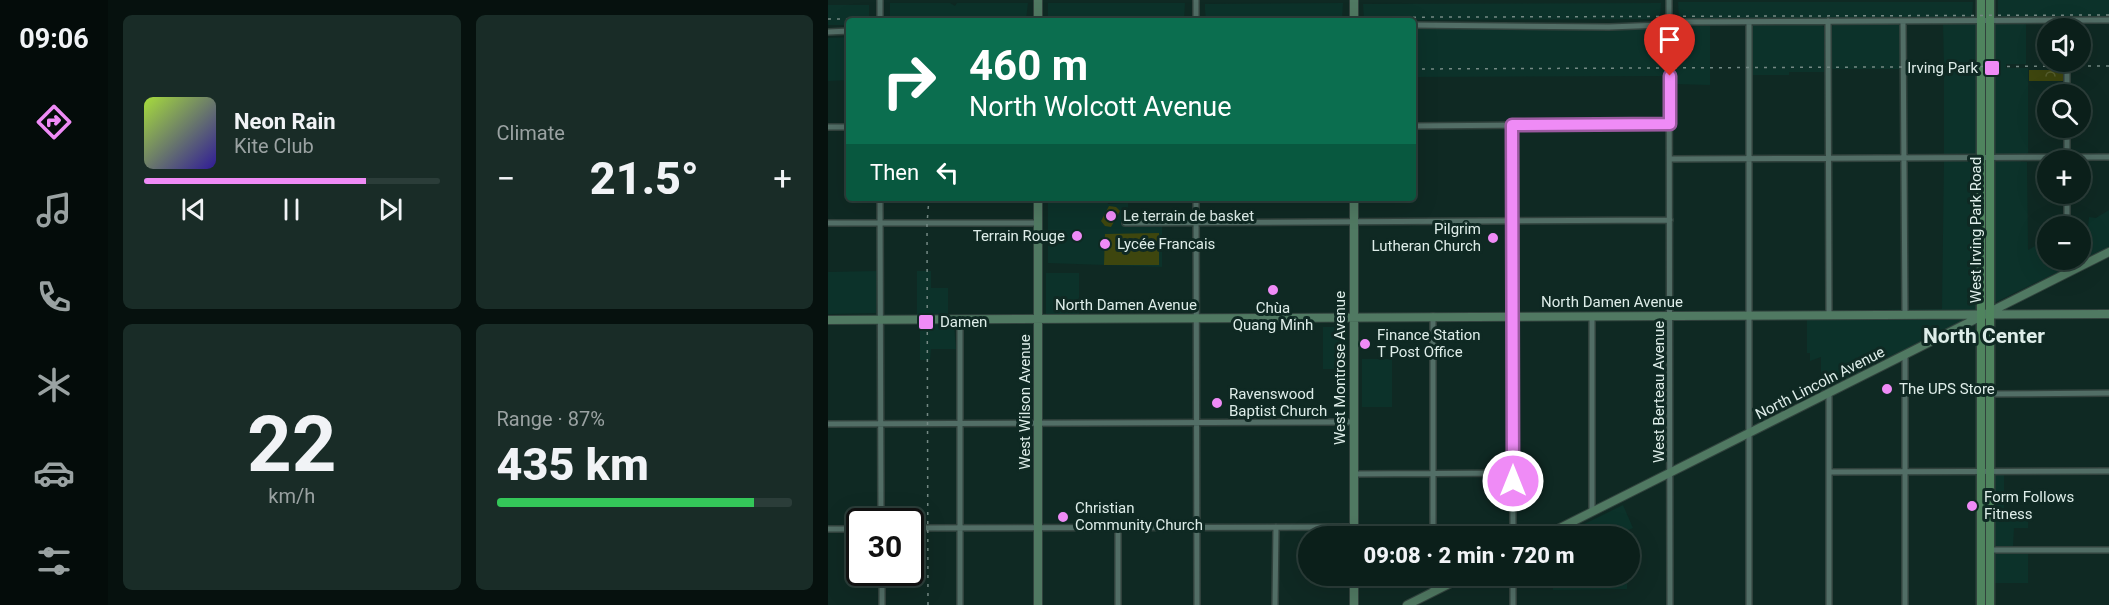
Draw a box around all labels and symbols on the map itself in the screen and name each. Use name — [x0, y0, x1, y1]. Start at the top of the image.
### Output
pin — [1644, 14, 1695, 76]
place label: Irving Park — [1907, 59, 1978, 77]
marker: Irving Park — [1983, 59, 2001, 77]
street label: West Irving Park Road — [1967, 157, 1985, 303]
place label: Le terrain de basket — [1123, 207, 1254, 225]
marker: Le terrain de basket — [1104, 209, 1118, 223]
place label: Pilgrim Lutheran Church — [1372, 220, 1481, 255]
place label: Terrain Rouge — [973, 227, 1065, 245]
marker: Terrain Rouge — [1070, 229, 1084, 243]
marker: Pilgrim Lutheran Church — [1486, 231, 1500, 245]
place label: Lycée Francais — [1117, 235, 1215, 253]
marker: Lycée Francais — [1098, 237, 1112, 251]
marker: Chùa Quang Minh — [1266, 283, 1280, 297]
street label: West Montrose Avenue — [1331, 291, 1349, 445]
street label: North Damen Avenue — [1541, 293, 1683, 311]
street label: North Damen Avenue — [1055, 296, 1197, 314]
place label: Chùa Quang Minh — [1233, 299, 1313, 334]
marker: Damen — [917, 313, 935, 331]
place label: Damen — [940, 313, 987, 331]
street label: West Berteau Avenue — [1650, 321, 1668, 463]
district label: North Center — [1923, 324, 2045, 348]
place label: Finance Station T Post Office — [1377, 326, 1481, 361]
street label: West Wilson Avenue — [1016, 334, 1034, 470]
marker: Finance Station T Post Office — [1358, 337, 1372, 351]
street label: North Lincoln Avenue — [1752, 343, 1888, 423]
place label: The UPS Store — [1899, 380, 1995, 398]
marker: The UPS Store — [1880, 382, 1894, 396]
place label: Ravenswood Baptist Church — [1229, 385, 1327, 420]
marker: Ravenswood Baptist Church — [1210, 396, 1224, 410]
position arrow — [1481, 449, 1545, 513]
place label: Form Follows Fitness — [1984, 488, 2074, 523]
place label: Christian Community Church — [1075, 499, 1203, 534]
marker: Form Follows Fitness — [1965, 499, 1979, 513]
speed limit sign: 30 — [846, 508, 924, 586]
marker: Christian Community Church — [1056, 510, 1070, 524]

